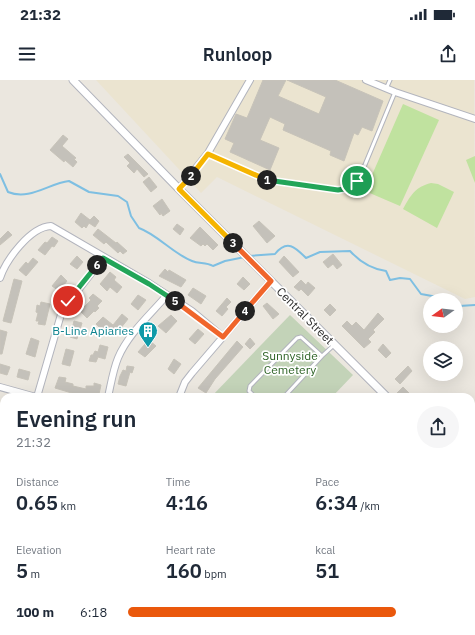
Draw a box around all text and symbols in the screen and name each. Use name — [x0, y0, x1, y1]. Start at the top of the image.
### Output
text: 21:32 — [20, 5, 61, 24]
icon: menu — [16, 43, 38, 65]
text: Runloop — [203, 43, 272, 66]
icon: share — [437, 43, 459, 65]
pin — [340, 164, 374, 198]
pin: 2 — [181, 166, 201, 186]
text: 2 — [188, 169, 194, 183]
pin: 1 — [257, 170, 277, 190]
icon: arrive — [346, 170, 368, 192]
text: 1 — [264, 173, 270, 187]
pin: 3 — [223, 233, 243, 253]
text: 3 — [230, 236, 236, 250]
pin: 6 — [87, 255, 107, 275]
text: 6 — [94, 258, 100, 272]
pin — [51, 284, 85, 318]
street label: Central Street — [274, 284, 337, 347]
icon: check — [57, 290, 79, 312]
pin: 5 — [165, 291, 185, 311]
north arrow — [423, 293, 463, 333]
map controls — [423, 293, 463, 381]
text: 5 — [172, 294, 178, 308]
pin: 4 — [235, 301, 255, 321]
text: 4 — [242, 304, 248, 318]
building icon: B-Line Apiaries — [137, 320, 159, 348]
place label: B-Line Apiaries — [52, 323, 134, 338]
button: layers — [423, 341, 463, 381]
park label: Sunnyside Cemetery — [262, 348, 318, 377]
text: Evening run — [16, 404, 136, 433]
button: share — [417, 406, 459, 448]
text: 21:32 — [16, 434, 51, 451]
text: Distance — [16, 475, 59, 489]
text: Time — [166, 475, 190, 489]
text: Pace — [315, 475, 339, 489]
text: 0.65 — [16, 489, 58, 516]
text: 4:16 — [166, 489, 208, 516]
text: 6:34 — [315, 489, 358, 516]
text: km — [58, 499, 76, 513]
text: /km — [358, 499, 380, 513]
text: Elevation — [16, 543, 62, 557]
text: Heart rate — [166, 543, 216, 557]
text: kcal — [315, 543, 335, 557]
text: 5 — [16, 557, 28, 584]
text: 160 — [166, 557, 202, 584]
text: 51 — [315, 557, 339, 584]
text: m — [28, 567, 40, 581]
text: bpm — [202, 567, 227, 581]
text: 100 m — [16, 604, 54, 621]
text: 6:18 — [80, 604, 107, 621]

